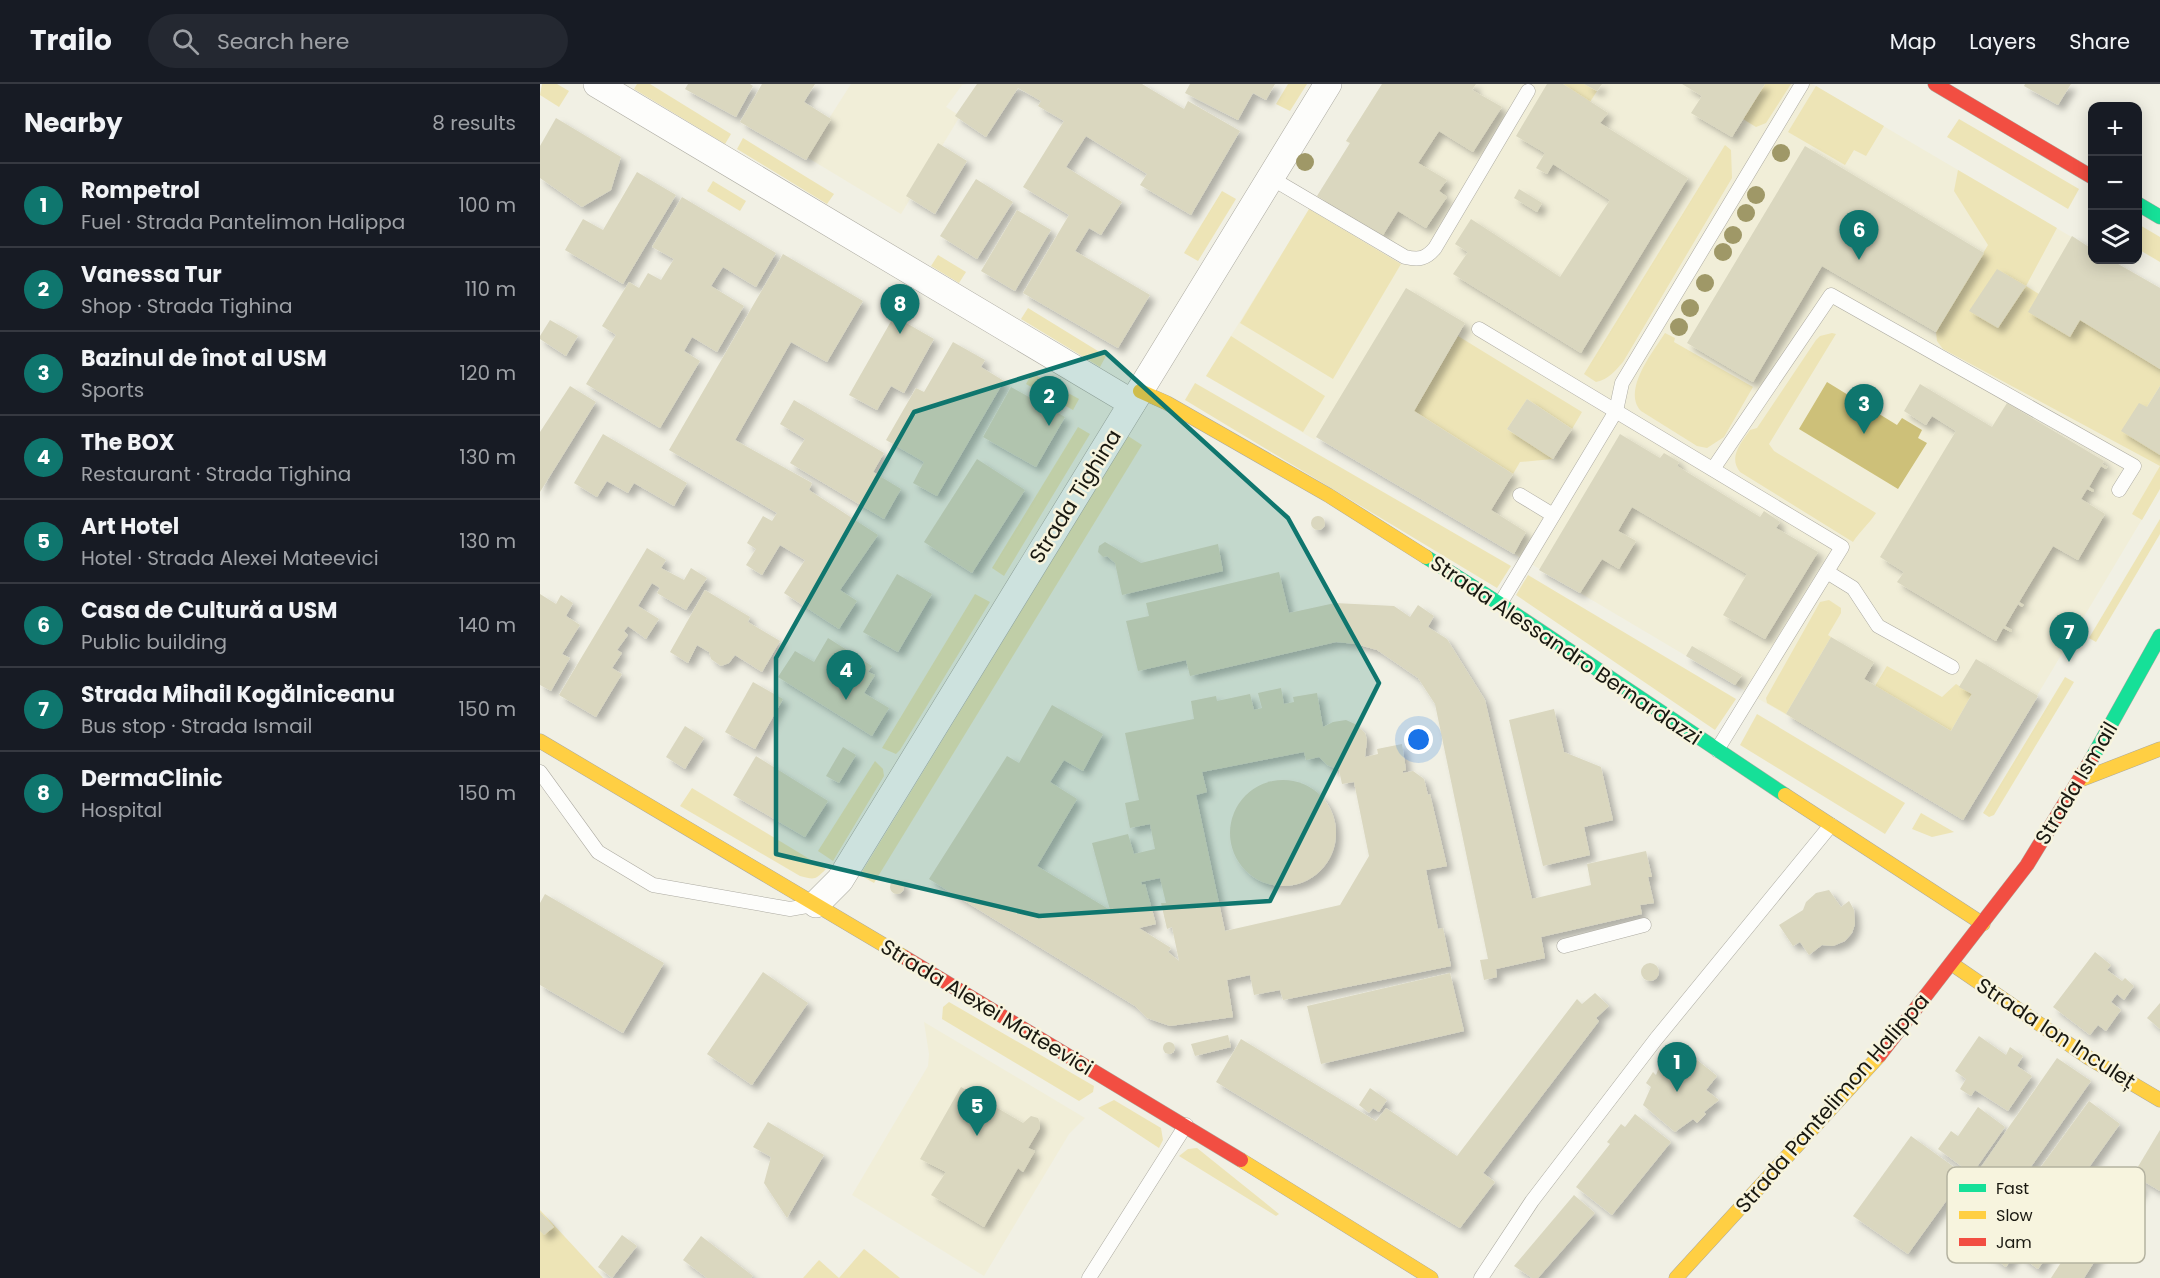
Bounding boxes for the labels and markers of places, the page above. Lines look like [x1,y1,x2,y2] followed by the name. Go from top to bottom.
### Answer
[1840,210,1878,260] pin: 6
[880,284,920,334] pin: 8
[1030,376,1068,426] pin: 2
[1844,384,1884,434] pin: 3
[2050,612,2089,662] pin: 7
[826,650,866,700] pin: 4
[1658,1042,1696,1092] pin: 1
[958,1086,996,1136] pin: 5

